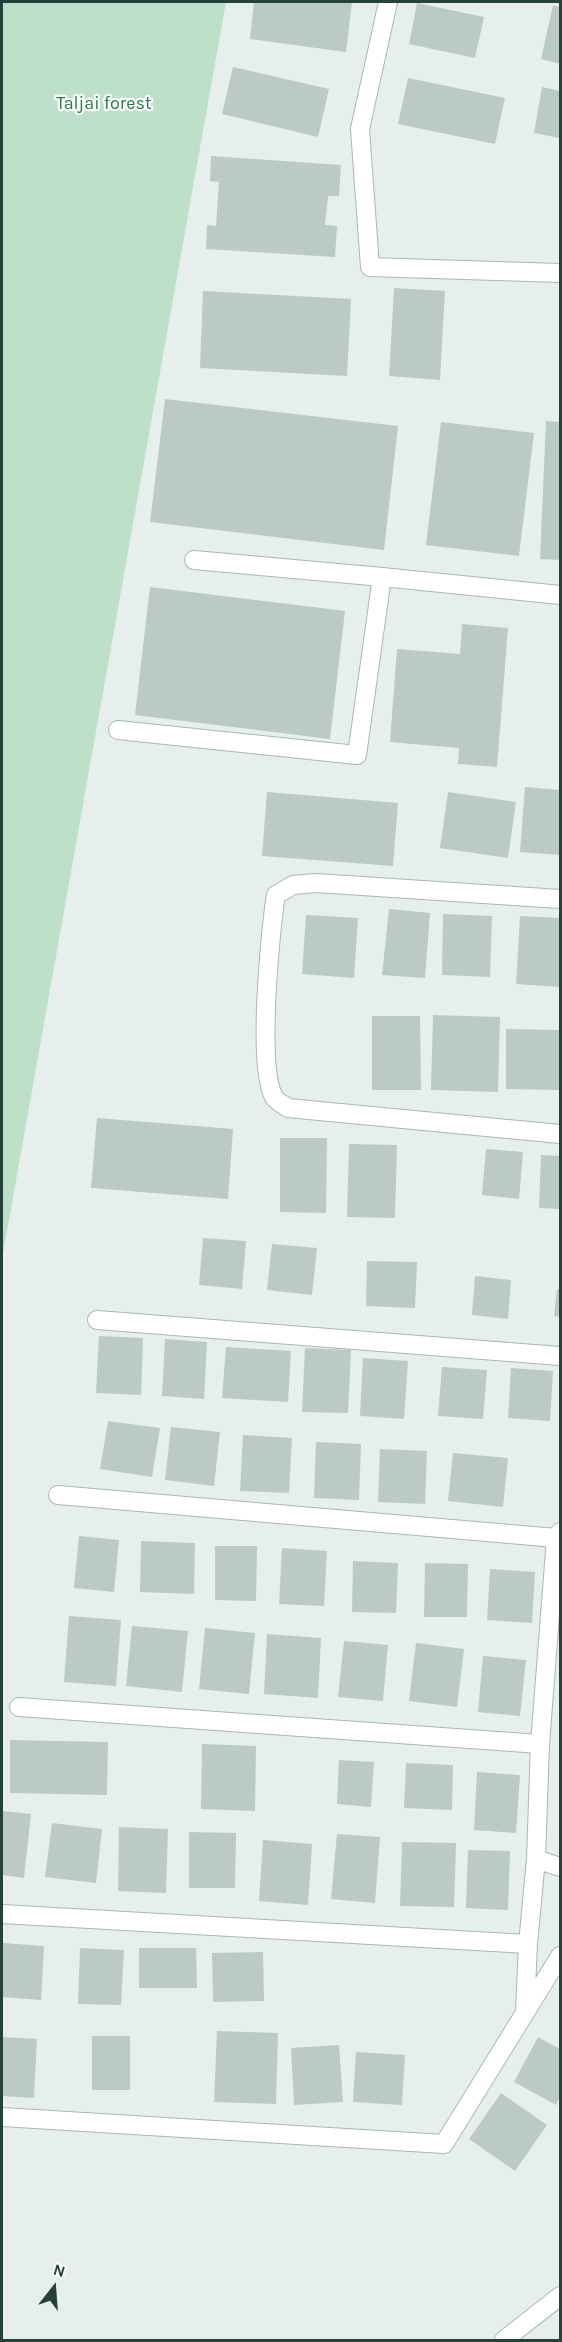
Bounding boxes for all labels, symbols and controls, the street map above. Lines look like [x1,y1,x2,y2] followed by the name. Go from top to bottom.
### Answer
[56,93,152,115] park label: Taljai forest
[24,2258,84,2318] north arrow
[51,2260,68,2281] text: N

